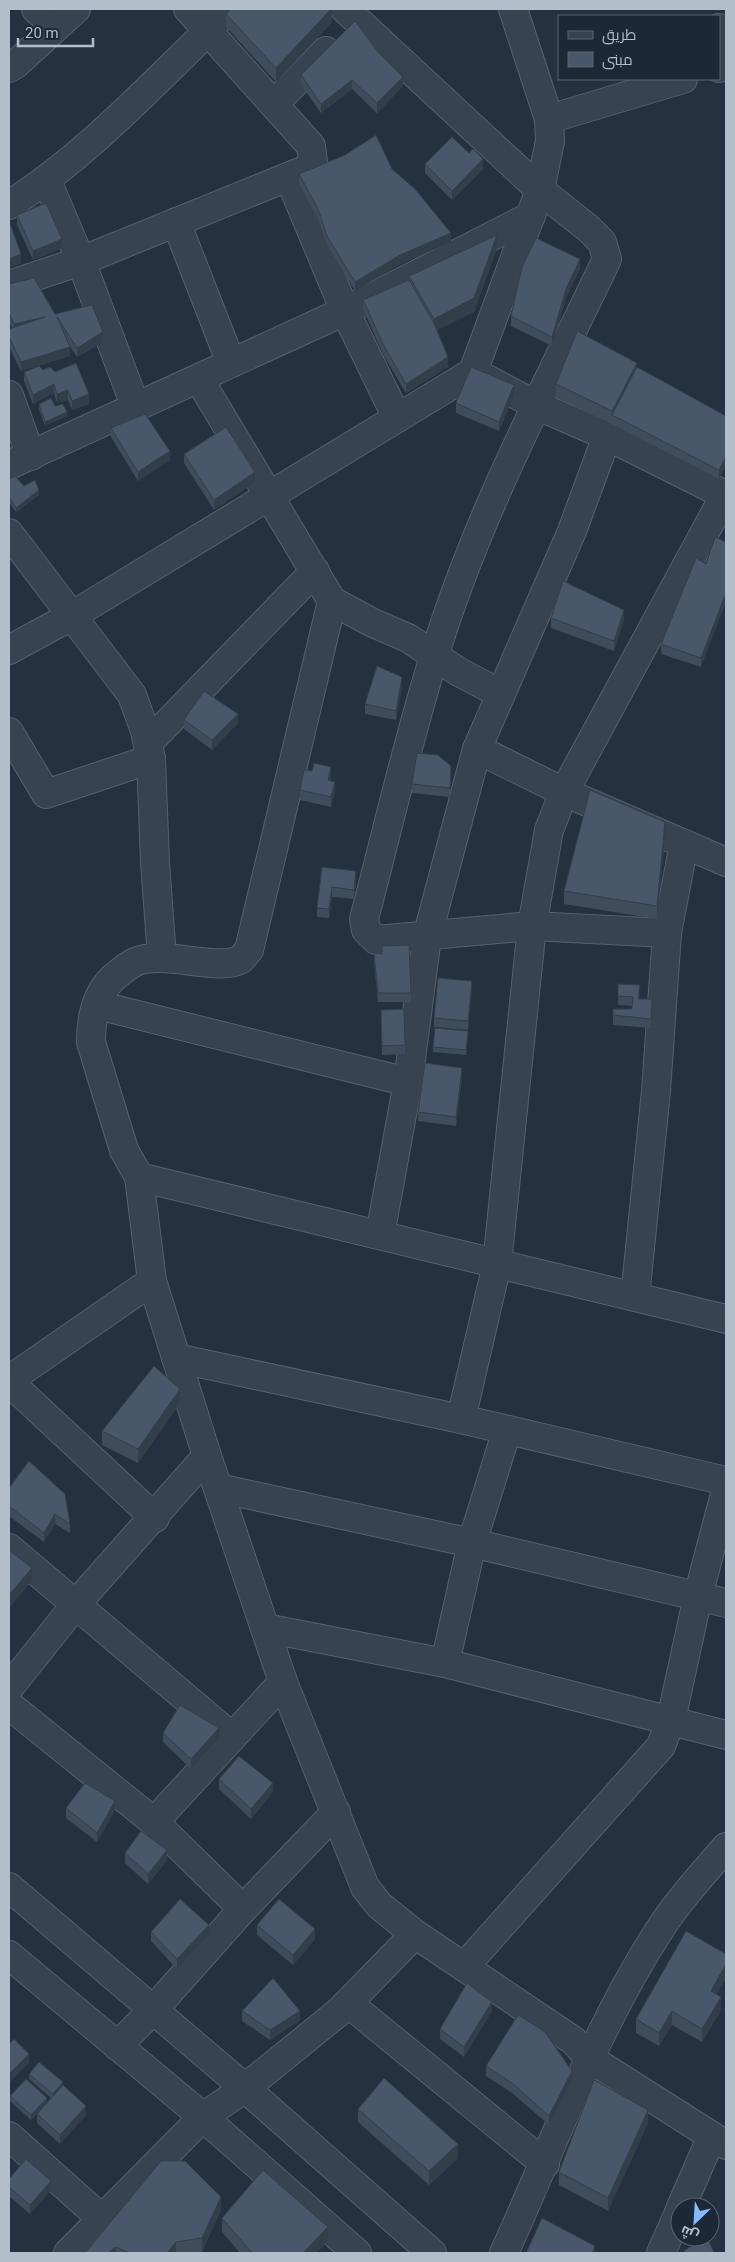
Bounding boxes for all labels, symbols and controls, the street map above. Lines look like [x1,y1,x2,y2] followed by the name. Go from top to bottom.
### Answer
[18,15,92,47] scale bar
[558,15,720,80] legend
[25,24,59,42] text: 20 m
[602,26,636,45] text: طريق
[602,51,633,70] text: مبنى
[670,2197,720,2247] north arrow
[678,2222,701,2245] text: ش

